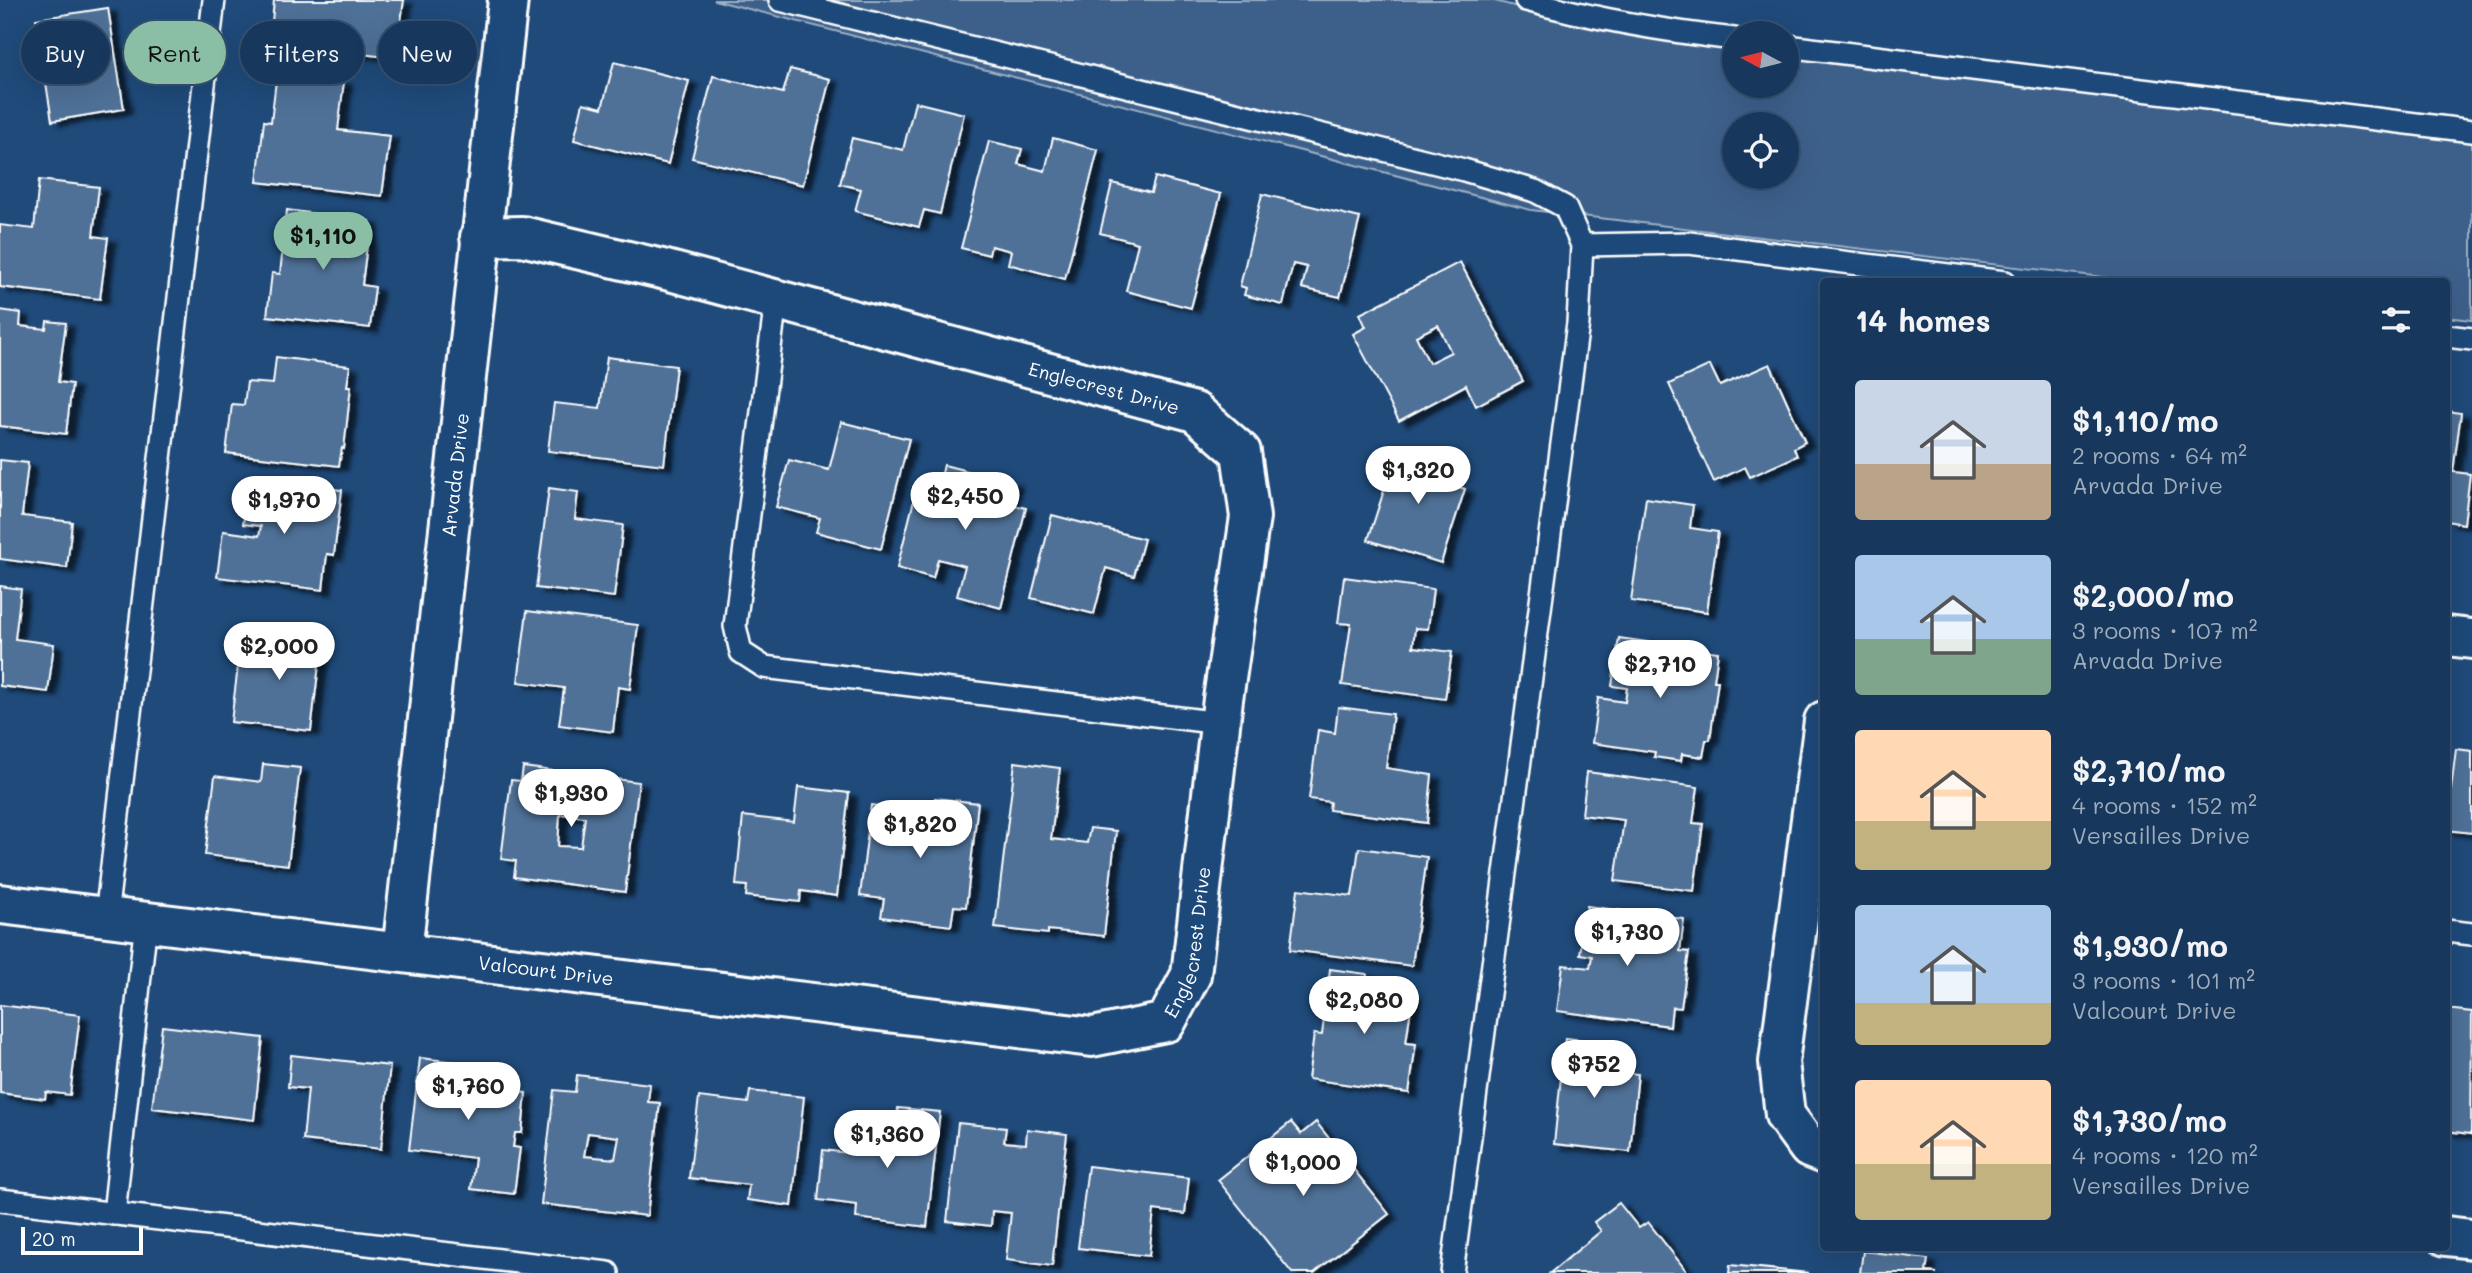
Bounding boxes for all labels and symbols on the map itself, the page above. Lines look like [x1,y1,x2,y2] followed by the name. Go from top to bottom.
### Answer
[1722,21,1799,98] north arrow
[266,212,380,272] pin: $1,110
[1026,355,1182,420] street label: Englecrest Drive
[435,411,474,538] street label: Arvada Drive
[1361,447,1475,506] pin: $1,320
[908,472,1022,532] pin: $2,450
[227,476,341,536] pin: $1,970
[222,622,336,682] pin: $2,000
[1603,640,1717,700] pin: $2,710
[514,770,628,829] pin: $1,930
[863,800,977,860] pin: $1,820
[1158,865,1215,1022] street label: Englecrest Drive
[1570,908,1684,968] pin: $1,730
[477,949,615,991] street label: Valcourt Drive
[1307,976,1421,1036] pin: $2,080
[1553,1040,1635,1100] pin: $752
[411,1062,525,1122] pin: $1,760
[830,1110,944,1170] pin: $1,360
[1246,1138,1360,1198] pin: $1,000
[21,1224,144,1256] scale bar

